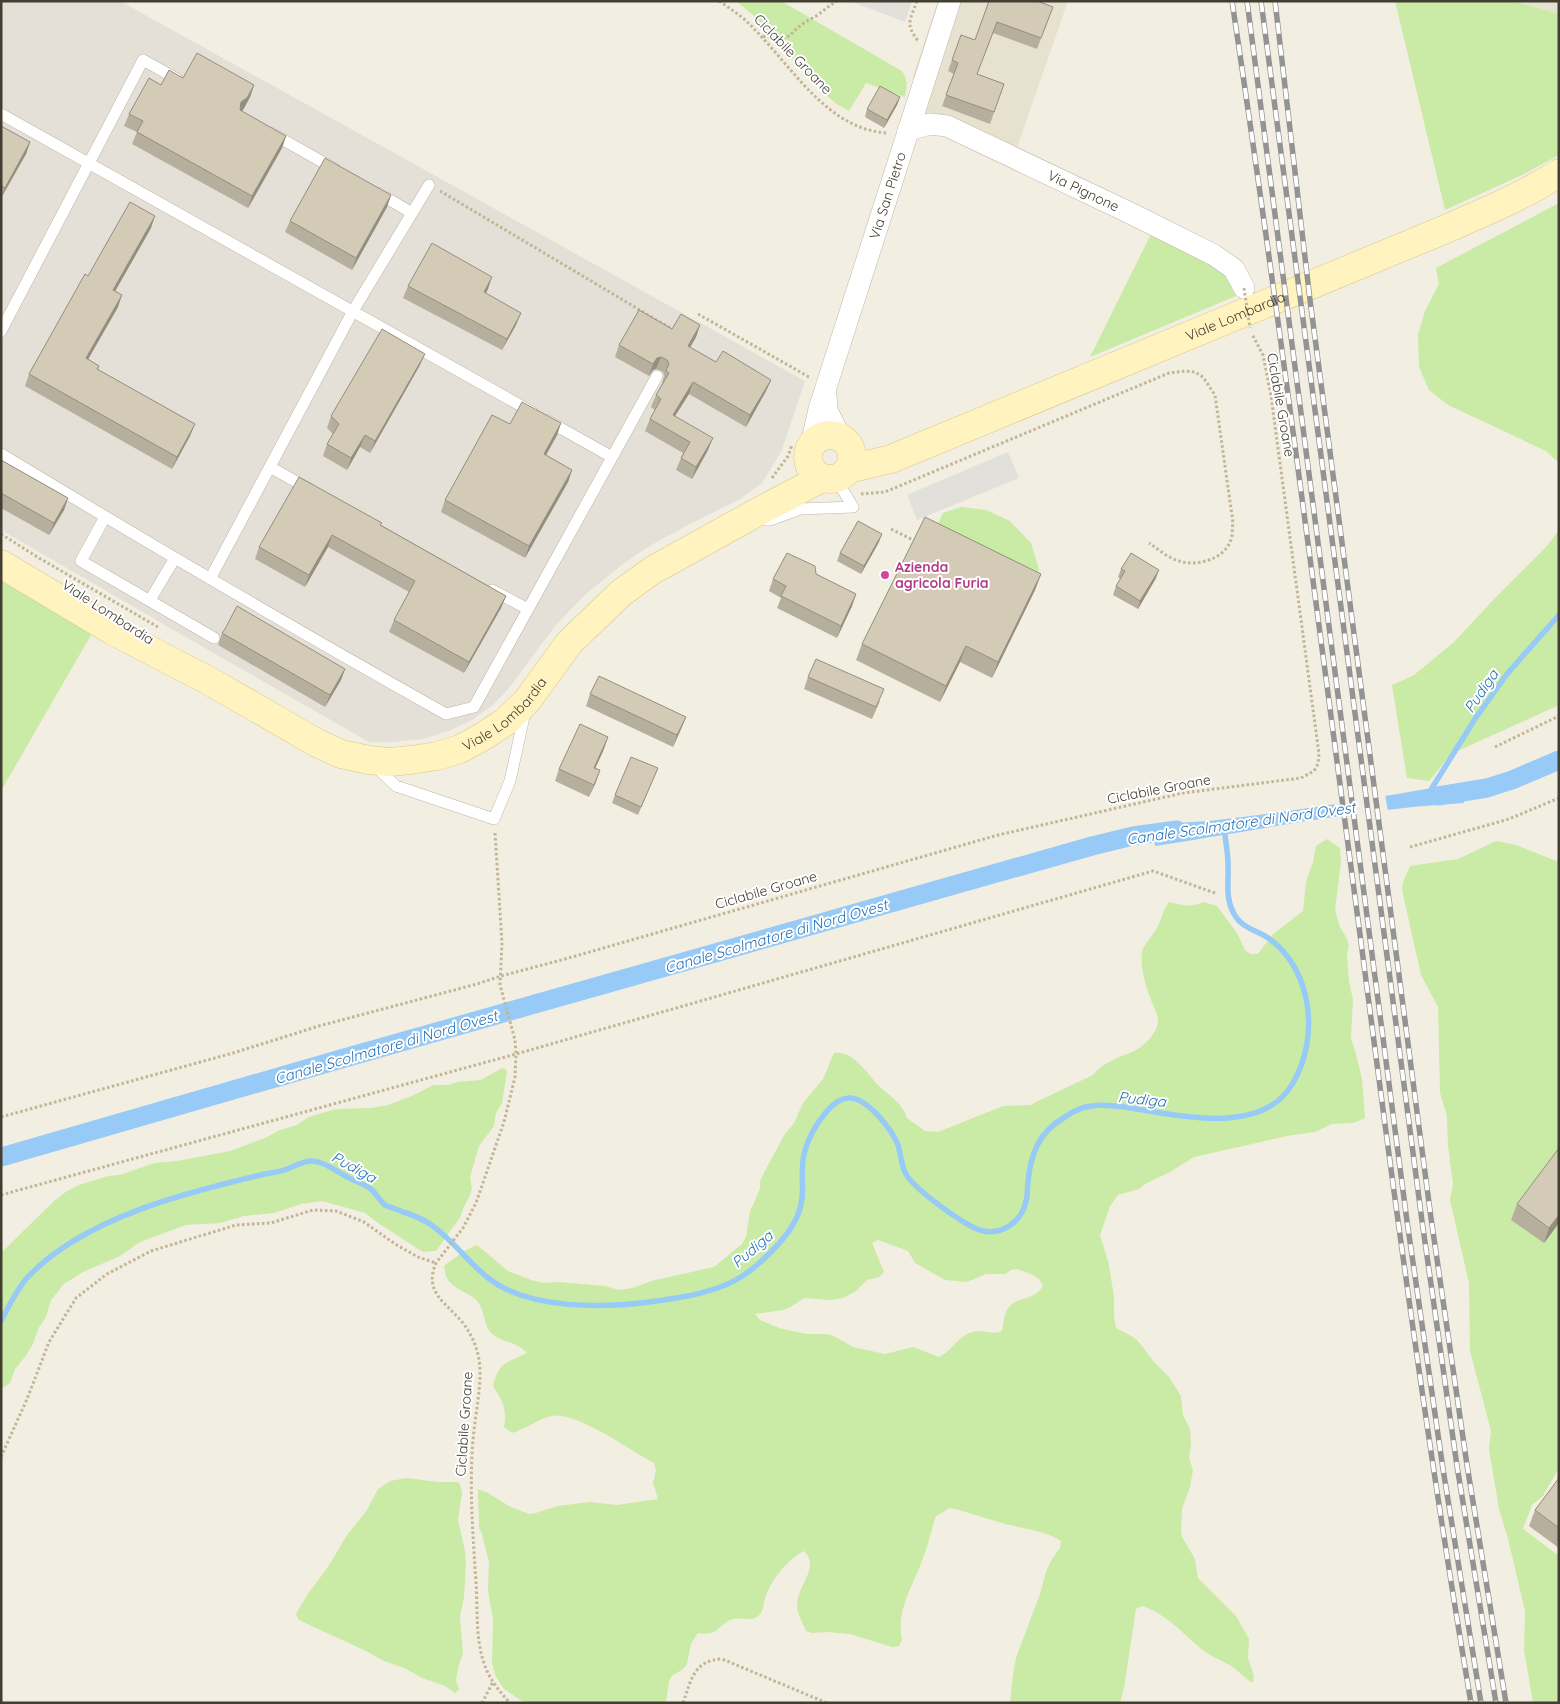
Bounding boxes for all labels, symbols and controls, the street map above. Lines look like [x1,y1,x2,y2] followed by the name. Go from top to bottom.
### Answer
[750,10,836,98] street label: Ciclabile Groane
[865,150,910,241] street label: Via San Pietro
[1045,166,1122,216] street label: Via Pignone
[1183,288,1288,345] street label: Viale Lombardia
[1263,352,1299,458] street label: Ciclabile Groane
[895,558,989,592] place label: Azienda agricola Furia
[879,569,891,581] marker: Azienda agricola Furia
[59,576,157,648] street label: Viale Lombardia
[1460,665,1503,716] water label: Pudiga
[459,674,550,755] street label: Viale Lombardia
[1106,770,1212,808] street label: Ciclabile Groane
[1125,797,1359,848] water label: Canale Scolmatore di Nord Ovest
[713,867,819,913] street label: Ciclabile Groane
[662,895,891,977] water label: Canale Scolmatore di Nord Ovest
[272,1006,501,1088] water label: Canale Scolmatore di Nord Ovest
[1117,1087,1168,1111] water label: Pudiga
[328,1147,380,1187] water label: Pudiga
[727,1226,777,1272] water label: Pudiga
[451,1371,477,1477] street label: Ciclabile Groane

